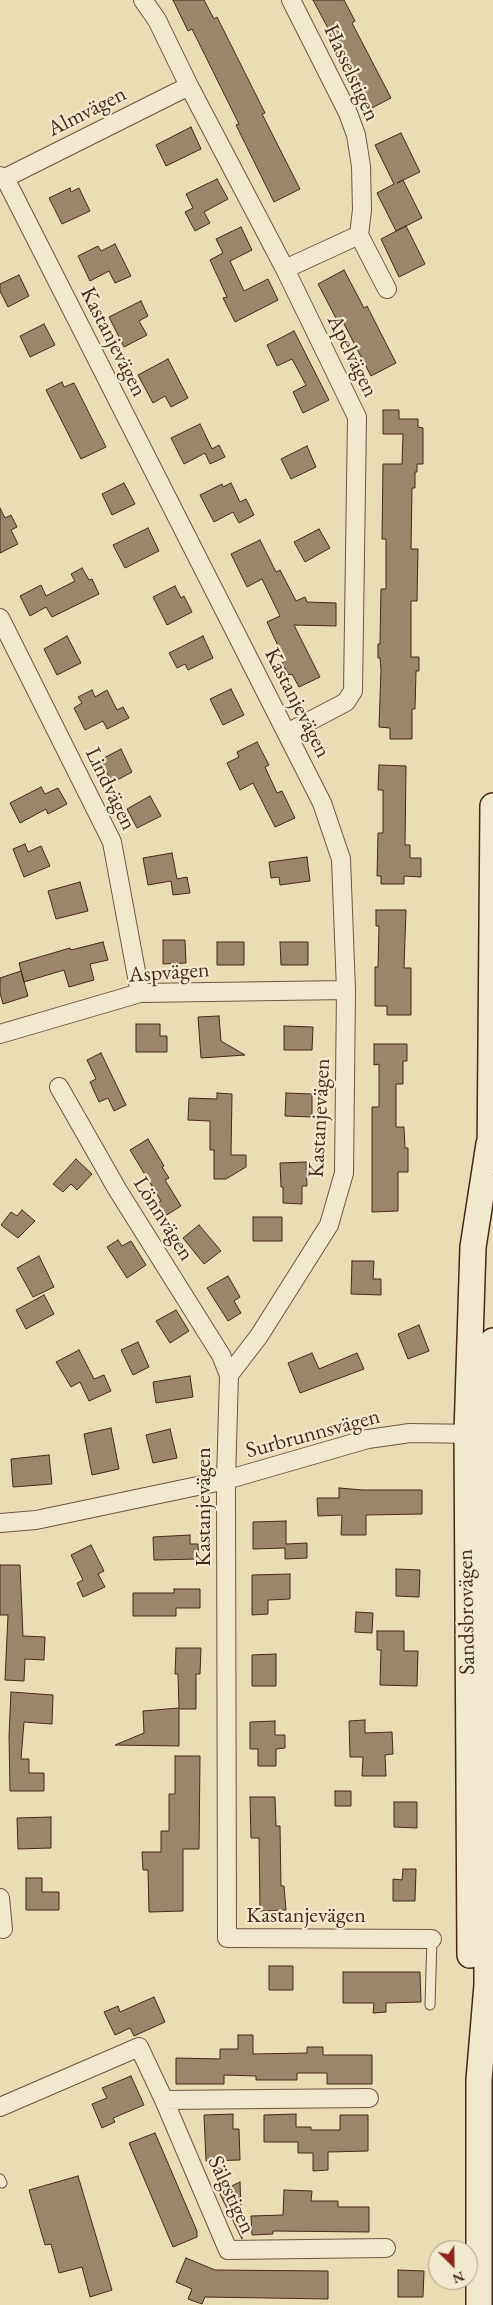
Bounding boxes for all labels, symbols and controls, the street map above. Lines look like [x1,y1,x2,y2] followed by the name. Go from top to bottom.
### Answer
[317,20,385,126] street label: Hasselstigen
[43,81,131,143] street label: Almvägen
[74,283,152,401] street label: Kastanjevägen
[321,311,383,401] street label: Apelvägen
[258,644,336,762] street label: Kastanjevägen
[79,743,141,835] street label: Lindvägen
[128,957,210,989] street label: Aspvägen
[304,1058,336,1178] street label: Kastanjevägen
[127,1172,199,1266] street label: Lönnvägen
[243,1403,383,1465] street label: Surbrunnsvägen
[191,1447,217,1567] street label: Kastanjevägen
[453,1549,481,1675] street label: Sandsbrovägen
[246,1903,366,1929] street label: Kastanjevägen
[201,2152,261,2238] street label: Sälgstigen
[428,2240,478,2290] north arrow
[450,2267,467,2288] text: N

